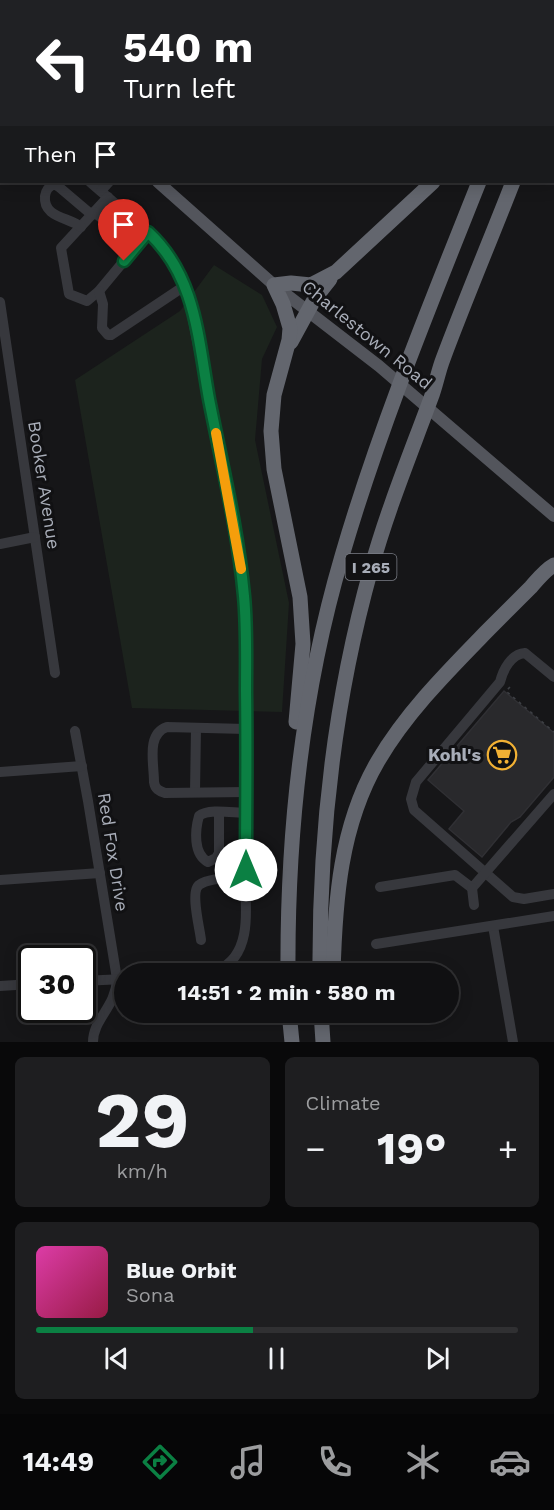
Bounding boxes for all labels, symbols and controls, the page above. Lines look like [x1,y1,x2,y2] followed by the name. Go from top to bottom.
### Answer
[123,23,253,72] text: 540 m
[24,24,102,102] icon: left
[123,73,235,105] text: Turn left
[89,138,122,171] icon: arrive
[24,142,77,167] text: Then
[98,199,149,261] pin
[107,208,140,241] icon: arrive
[298,276,436,393] street label: Charlestown Road
[24,419,65,551] street label: Booker Avenue
[346,554,397,580] road number: I 265
[486,739,518,771] supermarket icon: Kohl's
[428,744,481,765] place label: Kohl's
[94,791,133,913] street label: Red Fox Drive
[214,838,278,902] position arrow
[18,945,96,1023] speed limit sign: 30
[178,980,395,1005] text: 14:51 · 2 min · 580 m
[95,1074,190,1166] text: 29
[306,1091,381,1115] text: Climate
[377,1122,446,1175] text: 19°
[306,1129,325,1168] text: −
[498,1129,518,1168] text: +
[116,1159,168,1183] text: km/h
[126,1258,236,1283] text: Blue Orbit
[126,1283,175,1307] text: Sona
[100,1342,133,1375] icon: previous
[260,1342,293,1375] icon: pause
[421,1342,454,1375] icon: next
[139,1441,181,1483] icon: directions
[227,1441,269,1483] icon: music
[314,1441,356,1483] icon: phone
[402,1441,444,1483] icon: climate
[489,1441,531,1483] icon: car
[23,1446,94,1478] text: 14:49

